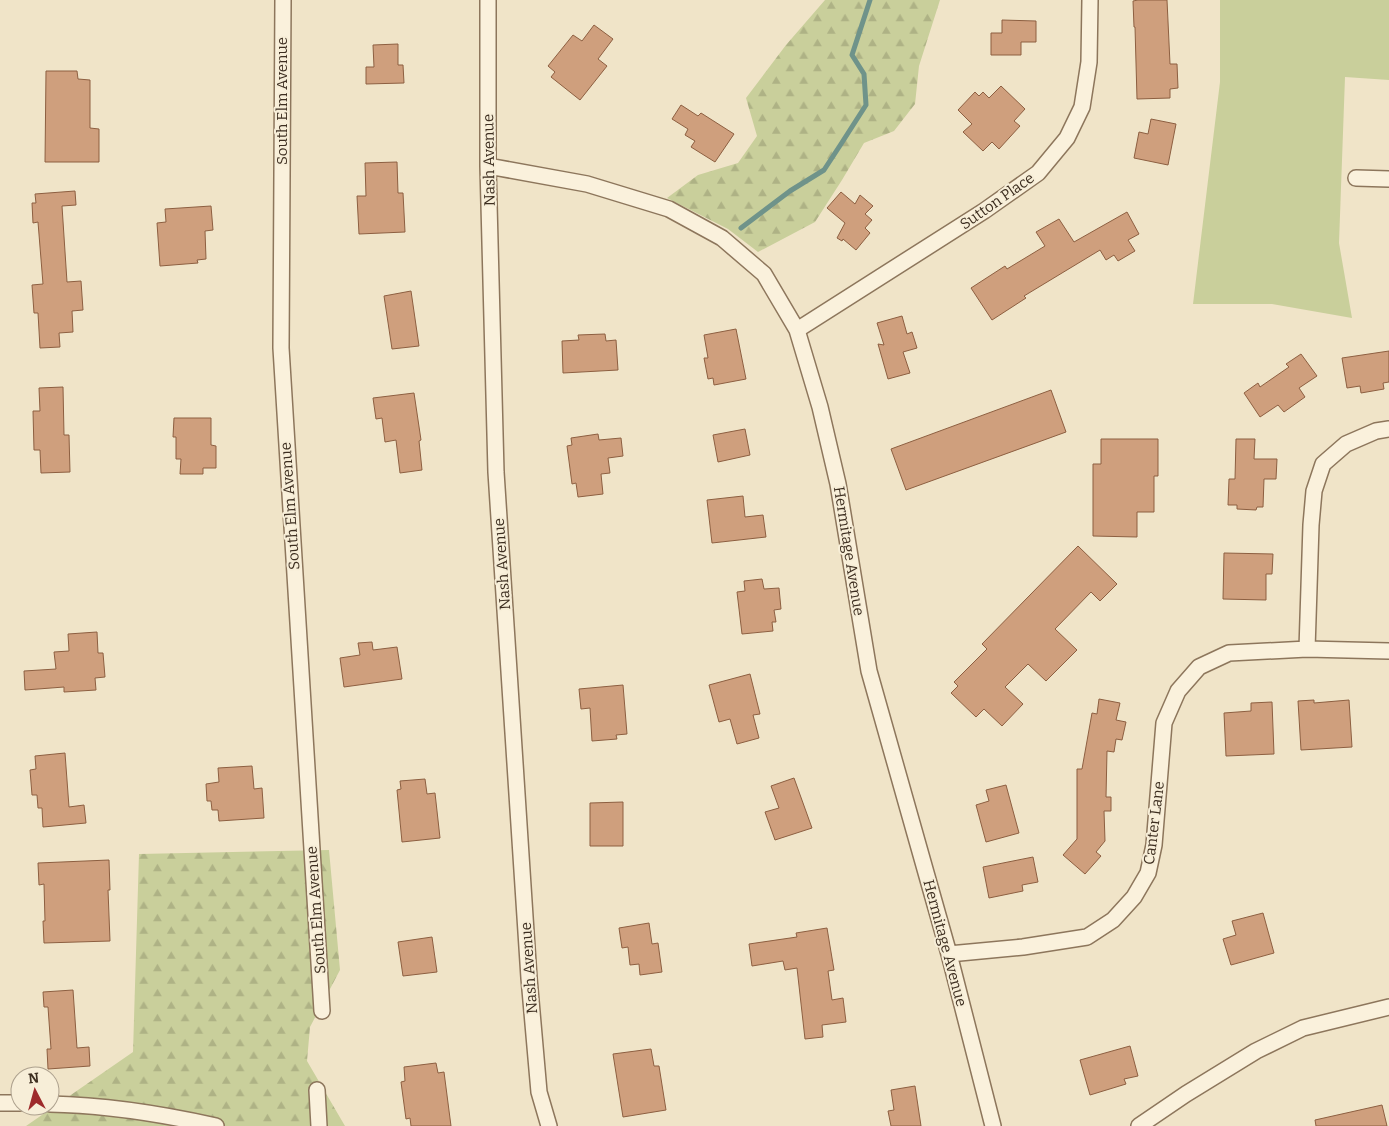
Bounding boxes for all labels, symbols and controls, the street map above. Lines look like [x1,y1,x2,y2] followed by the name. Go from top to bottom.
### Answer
[273,37,291,165] street label: South Elm Avenue
[479,114,499,206] street label: Nash Avenue
[956,169,1038,233] street label: Sutton Place
[277,442,303,570] street label: South Elm Avenue
[830,485,868,617] street label: Hermitage Avenue
[490,517,514,611] street label: Nash Avenue
[1140,780,1168,866] street label: Canter Lane
[303,846,329,974] street label: South Elm Avenue
[919,878,971,1008] street label: Hermitage Avenue
[517,921,541,1015] street label: Nash Avenue
[10,1066,60,1116] north arrow
[27,1070,40,1088] text: N

